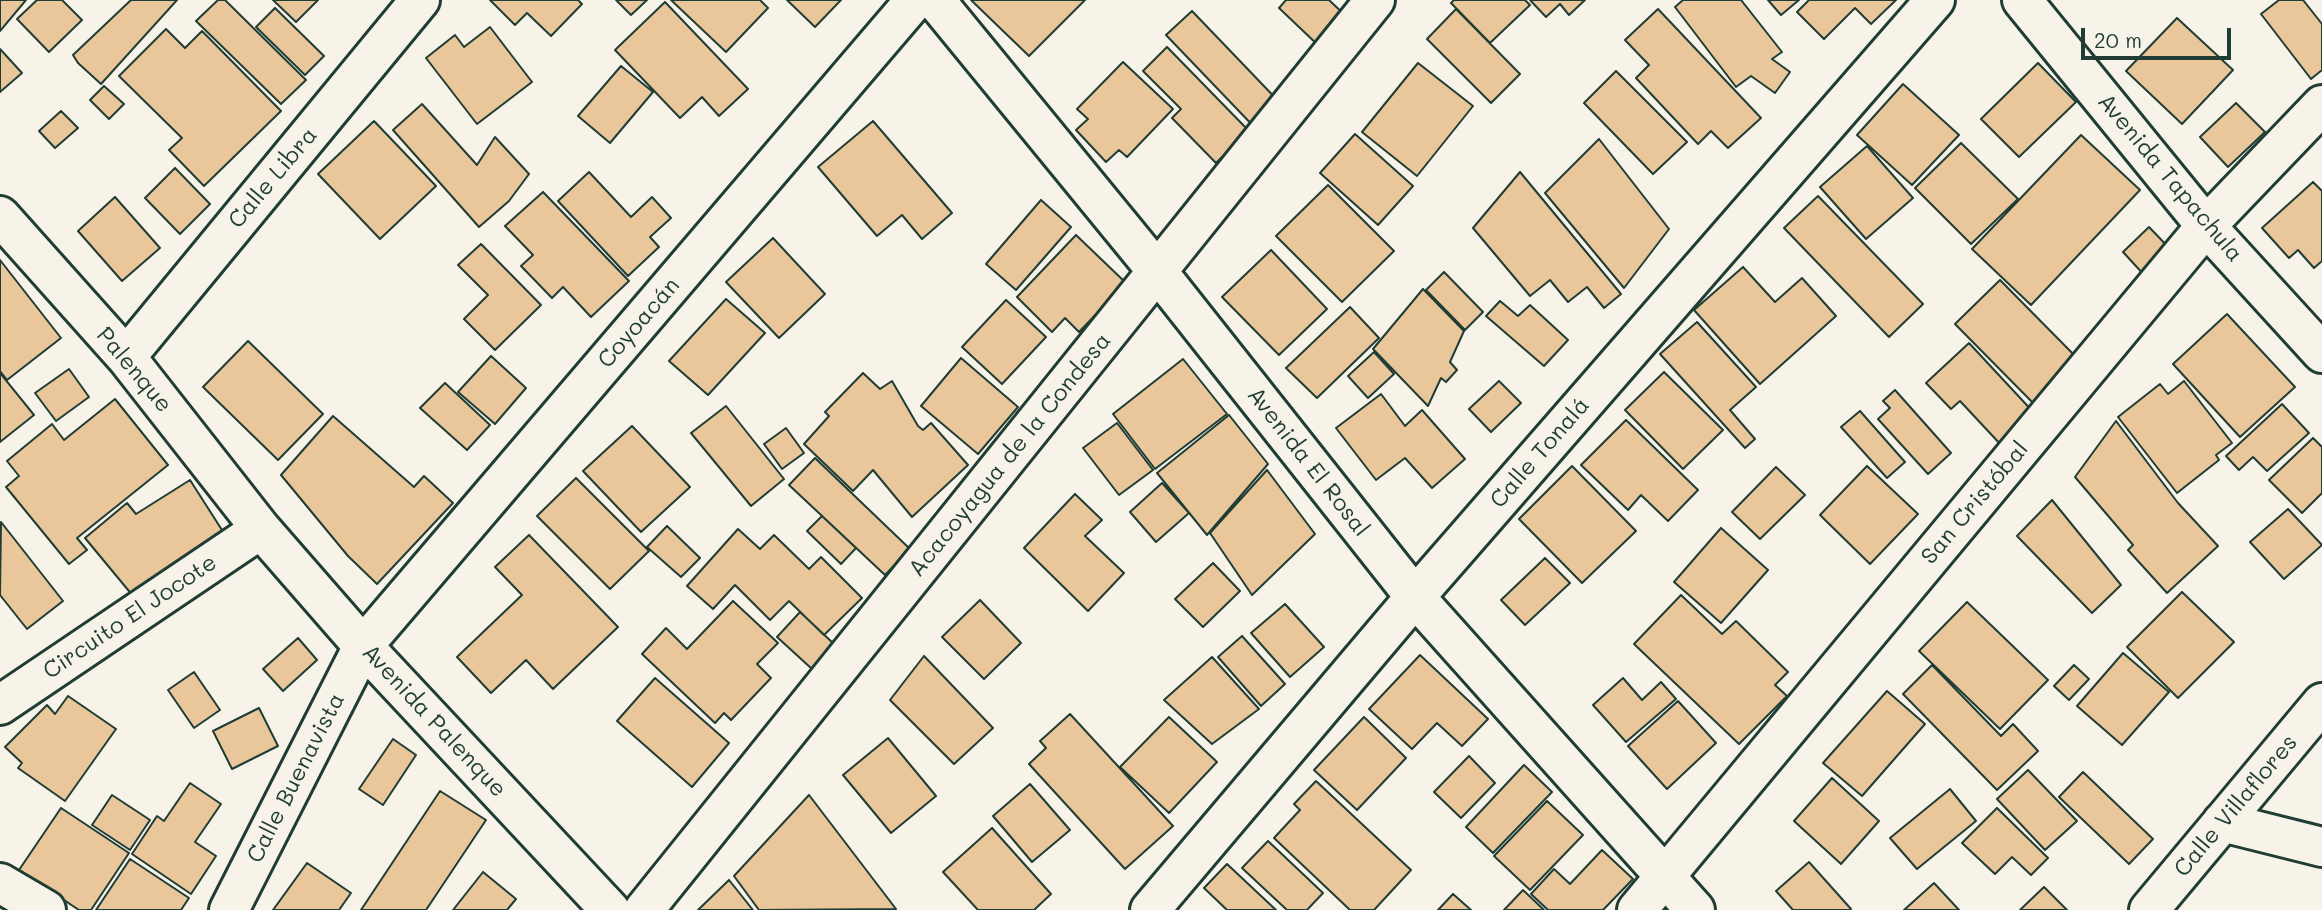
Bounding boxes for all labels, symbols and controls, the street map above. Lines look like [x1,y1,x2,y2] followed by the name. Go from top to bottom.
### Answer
[2084,14,2234,58] scale bar
[2094,26,2142,53] text: 20 m
[2092,88,2248,268] street label: Avenida Tapachula
[223,122,323,234] street label: Calle Libra
[592,272,686,374] street label: Coyoacán
[90,322,178,418] street label: Palenque
[903,328,1117,582] street label: Acacoyagua de la Condesa
[1241,382,1375,542] street label: Avenida El Rosal
[1484,392,1596,514] street label: Calle Tonalá
[1916,436,2034,570] street label: San Cristóbal
[38,549,222,685] street label: Circuito El Jocote
[356,639,512,803] street label: Avenida Palenque
[241,688,351,868] street label: Calle Buenavista
[2169,729,2303,883] street label: Calle Villaflores

